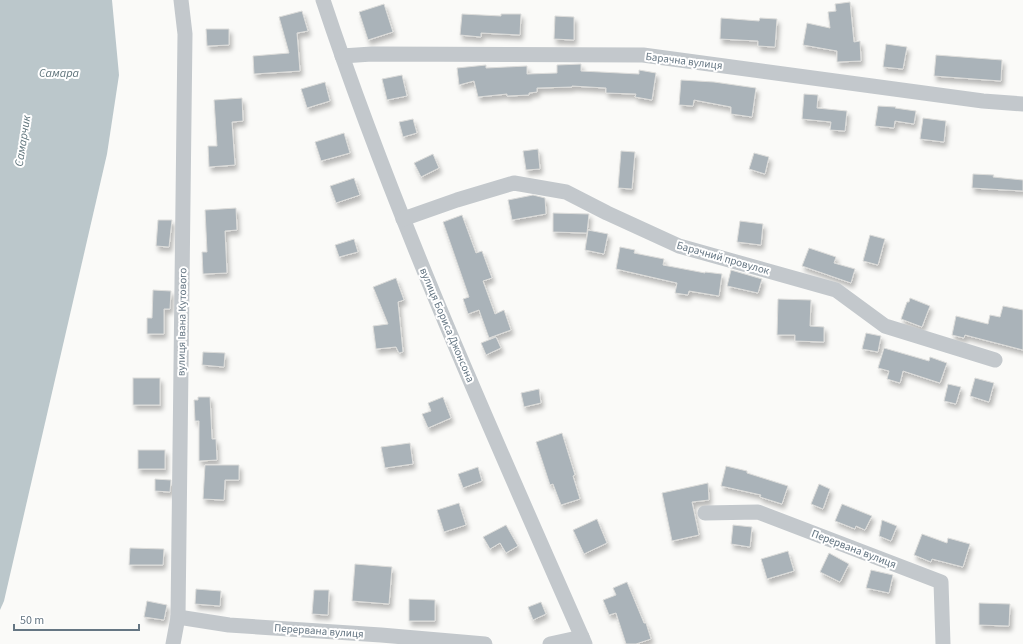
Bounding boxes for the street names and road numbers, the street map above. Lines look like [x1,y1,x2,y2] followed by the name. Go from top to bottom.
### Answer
[645,49,723,73] street label: Барачна вулиця
[675,238,772,279] street label: Барачний провулок
[416,265,478,385] street label: вулиця Бориса Джонсона
[174,268,190,376] street label: вулиця Івана Кутового
[809,526,899,572] street label: Перервана вулиця
[274,620,364,642] street label: Перервана вулиця

